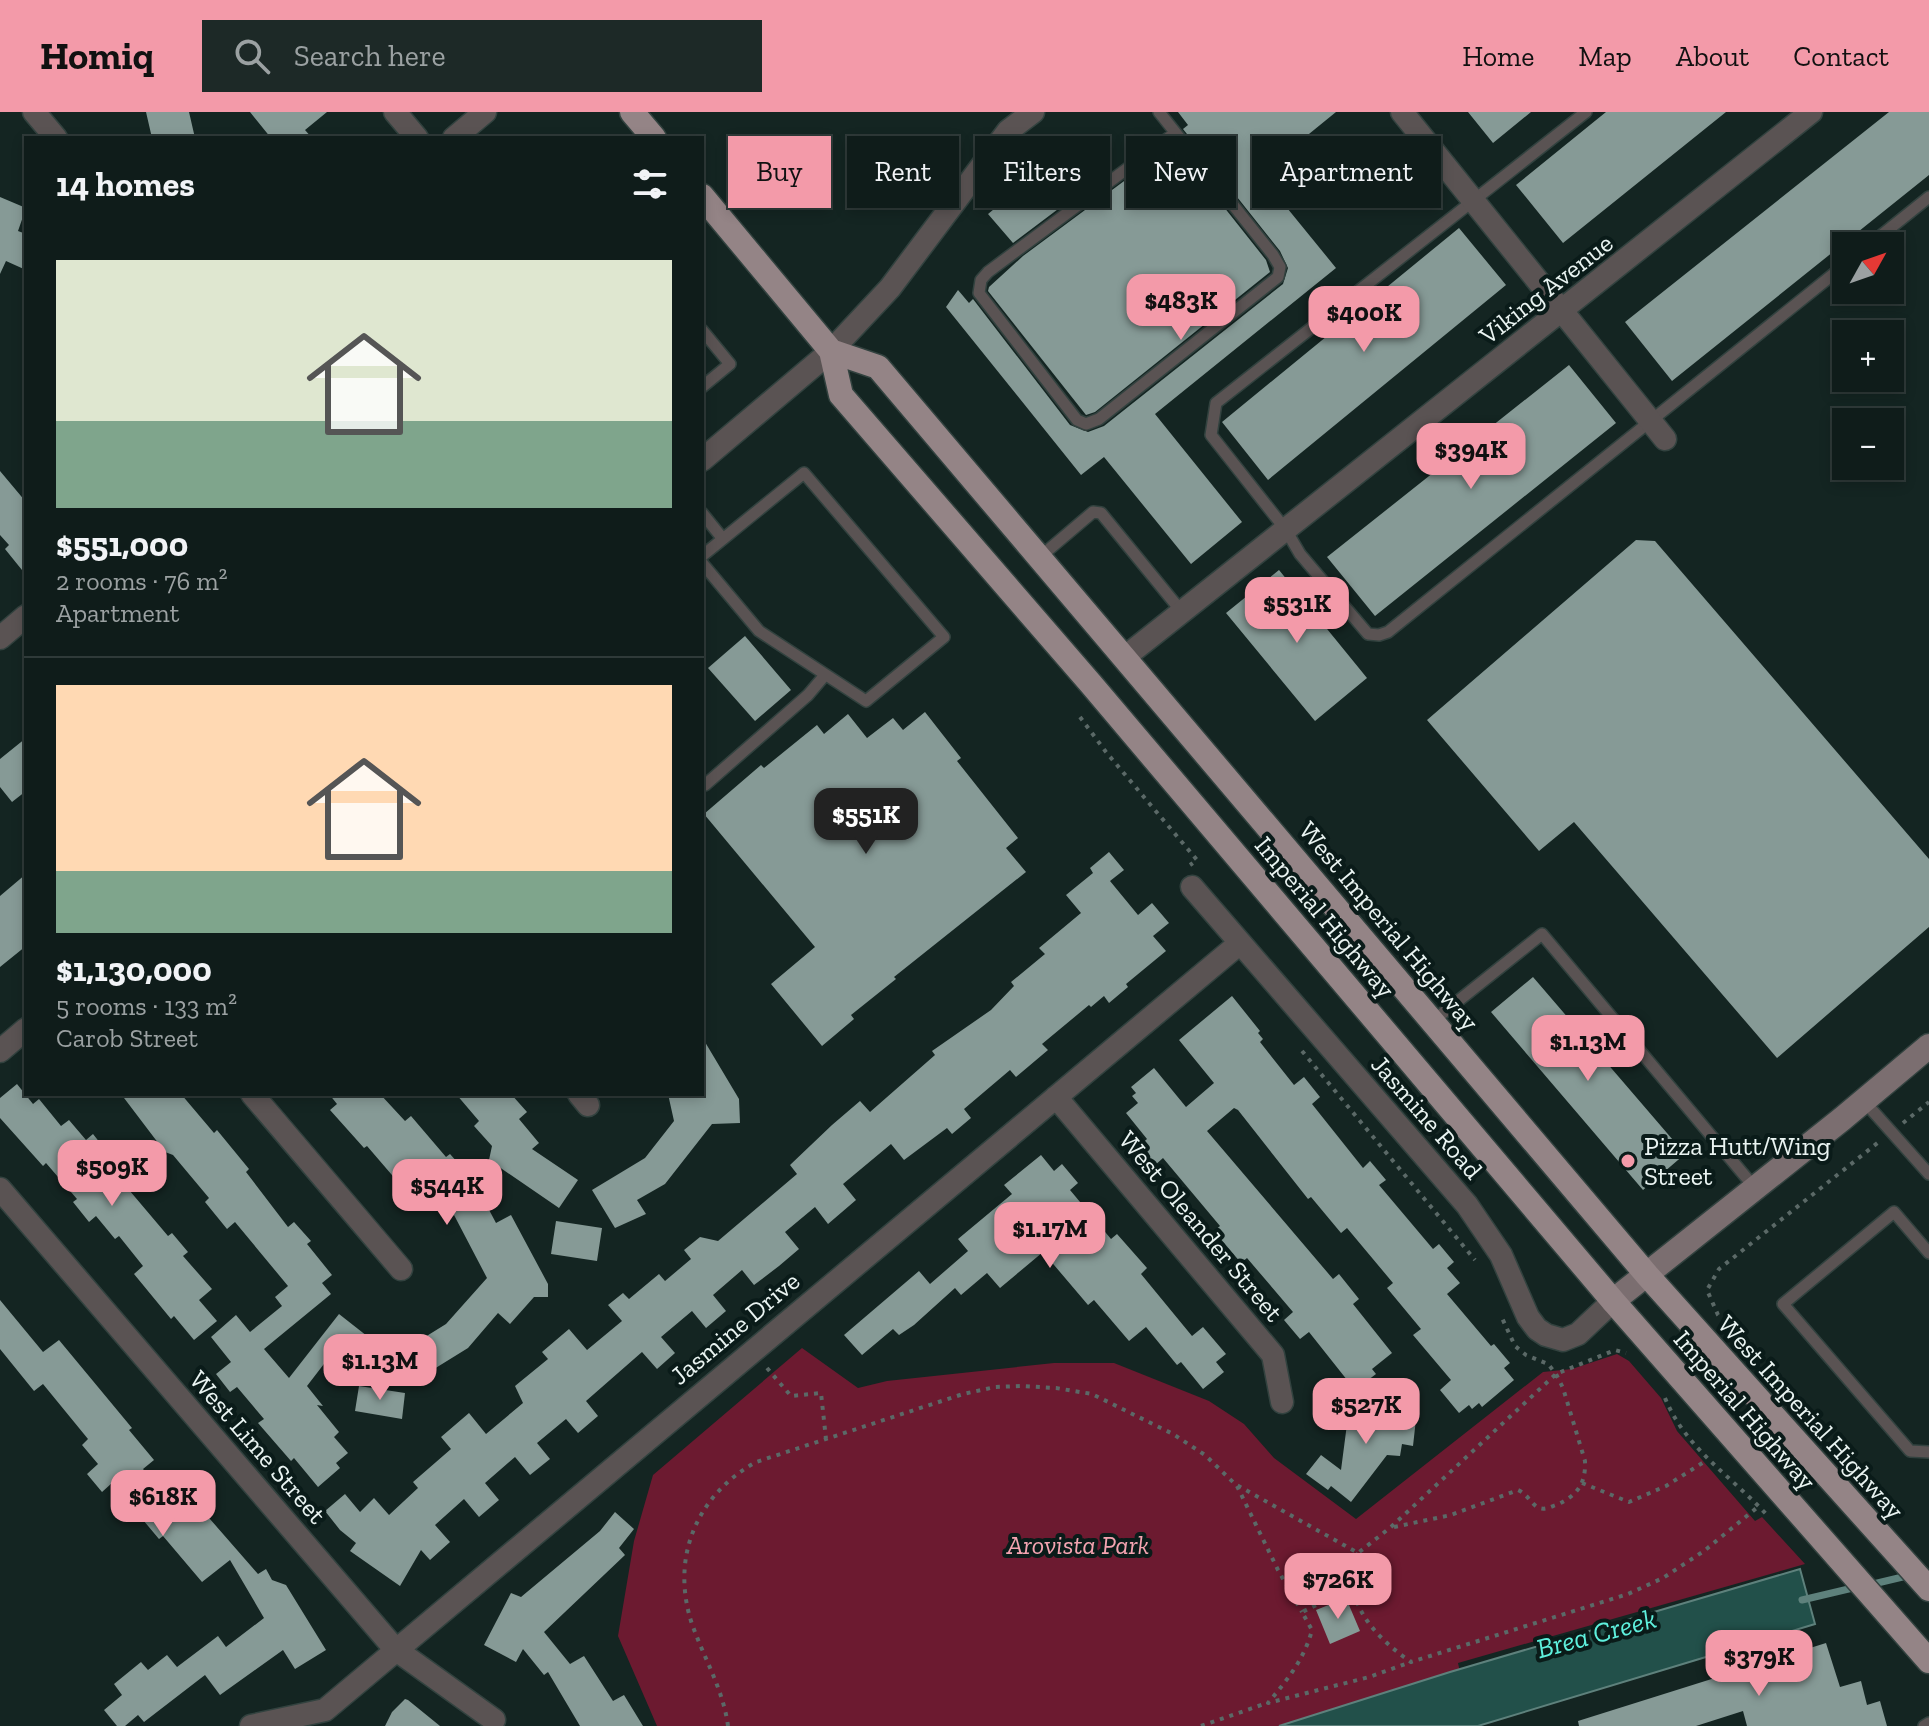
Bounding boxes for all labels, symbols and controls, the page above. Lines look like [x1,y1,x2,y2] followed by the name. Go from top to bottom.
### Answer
[202,20,762,92] search box
[40,33,154,79] text: Homiq
[230,34,274,78] icon: search
[294,38,446,74] text: Search here
[1462,40,1534,73] text: Home
[1578,40,1632,73] text: Map
[1676,40,1749,73] text: About
[1793,40,1889,73] text: Contact
[728,136,831,208] chip: Buy
[847,136,959,208] chip: Rent
[975,136,1110,208] chip: Filters
[1126,136,1236,208] chip: New
[1252,136,1441,208] chip: Apartment
[628,162,672,206] icon: filters
[56,164,195,205] text: 14 homes
[1472,227,1619,352] street label: Viking Avenue
[1832,232,1904,304] north arrow
[1832,232,1904,480] map controls
[1125,274,1237,342] pin: $483K
[1145,284,1217,316] text: $483K
[1308,286,1420,354] pin: $400K
[1326,296,1402,328] text: $400K
[292,312,436,456] icon: home
[1832,320,1904,392] button: +
[1832,408,1904,480] button: −
[1415,423,1527,491] pin: $394K
[1435,433,1507,465] text: $394K
[56,524,188,565] text: $551,000
[56,565,228,597] text: 2 rooms · 76 m²
[1241,577,1353,645] pin: $531K
[1263,587,1331,619] text: $531K
[56,597,179,629] text: Apartment
[292,737,436,881] icon: home
[810,788,922,856] pin: $551K
[832,798,900,830] text: $551K
[1292,815,1486,1038] street label: West Imperial Highway
[1248,830,1402,1005] street label: Imperial Highway
[56,949,212,990] text: $1,130,000
[56,990,237,1022] text: 5 rooms · 133 m²
[1523,1015,1653,1083] pin: $1.13M
[56,1022,198,1054] text: Carob Street
[1550,1025,1626,1057] text: $1.13M
[1364,1048,1490,1186] street label: Jasmine Road
[1112,1124,1290,1328] street label: West Oleander Street
[1644,1130,1831,1192] place label: Pizza Hutt/Wing Street
[56,1140,168,1208] pin: $509K
[76,1150,148,1182] text: $509K
[1619,1152,1637,1170] marker: Pizza Hutt/Wing Street
[391,1159,503,1227] pin: $544K
[410,1169,484,1201] text: $544K
[985,1202,1115,1270] pin: $1.17M
[1012,1212,1088,1244] text: $1.17M
[664,1265,806,1391] street label: Jasmine Drive
[1711,1308,1912,1526] street label: West Imperial Highway
[1667,1324,1824,1497] street label: Imperial Highway
[315,1334,445,1402] pin: $1.13M
[342,1344,418,1376] text: $1.13M
[183,1364,334,1531] street label: West Lime Street
[1310,1378,1422,1446] pin: $527K
[1331,1388,1401,1420] text: $527K
[107,1470,219,1538] pin: $618K
[129,1480,197,1512] text: $618K
[1006,1529,1149,1561] park label: Arovista Park
[1282,1553,1394,1621] pin: $726K
[1302,1563,1374,1595] text: $726K
[1533,1602,1660,1665] water label: Brea Creek
[1703,1630,1815,1698] pin: $379K
[1724,1640,1794,1672] text: $379K

